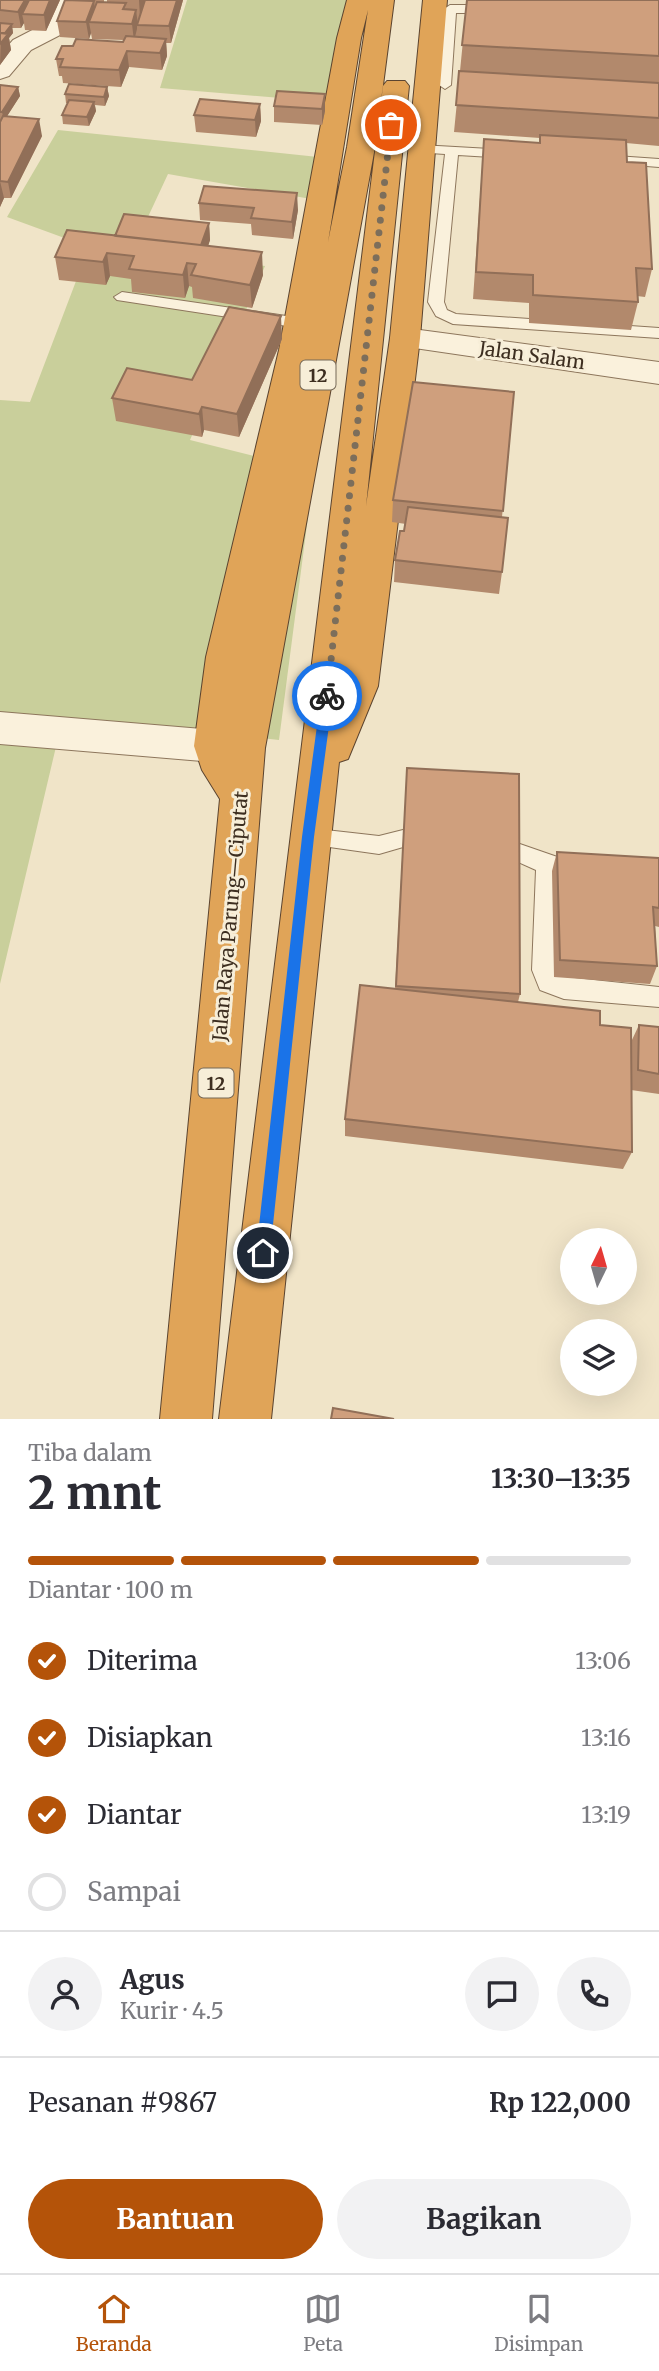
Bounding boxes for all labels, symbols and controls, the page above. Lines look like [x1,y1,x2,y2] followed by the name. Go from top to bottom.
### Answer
[361,95,421,155] pin
[372,106,410,144] icon: bag
[476,336,587,374] street label: Jalan Salam
[300,360,336,390] road number: 12
[292,661,362,731] courier
[308,677,346,715] icon: bike
[207,789,253,1043] street label: Jalan Raya Parung—Ciputat
[198,1068,234,1098] road number: 12
[233,1223,293,1283] pin
[560,1228,637,1306] north arrow
[560,1228,637,1396] map controls
[244,1234,282,1272] icon: home
[560,1319,637,1396] button: layers
[28,1438,152,1467] text: Tiba dalam
[491,1462,631,1495] text: 13:30–13:35
[28,1464,162,1522] text: 2 mnt
[28,1575,193,1604] text: Diantar · 100 m
[28,1642,66,1680] icon: check
[87,1644,198,1677] text: Diterima
[575,1646,631,1675] text: 13:06
[28,1719,66,1757] icon: check
[87,1721,213,1754] text: Disiapkan
[581,1723,631,1752] text: 13:16
[28,1796,66,1834] icon: check
[87,1798,182,1831] text: Diantar
[581,1800,631,1829] text: 13:19
[87,1875,181,1908] text: Sampai
[28,1957,102,2031] button: person
[465,1957,539,2031] button: chat
[557,1957,631,2031] button: phone
[120,1963,185,1996] text: Agus
[120,1996,224,2025] text: Kurir · 4.5
[28,2086,217,2119] text: Pesanan #9867
[489,2086,631,2119] text: Rp 122,000
[28,2179,323,2259] button: Bantuan
[337,2179,631,2259] button: Bagikan
[76,2290,152,2356] tab: Beranda
[303,2290,343,2356] tab: Peta
[494,2290,583,2356] tab: Disimpan

